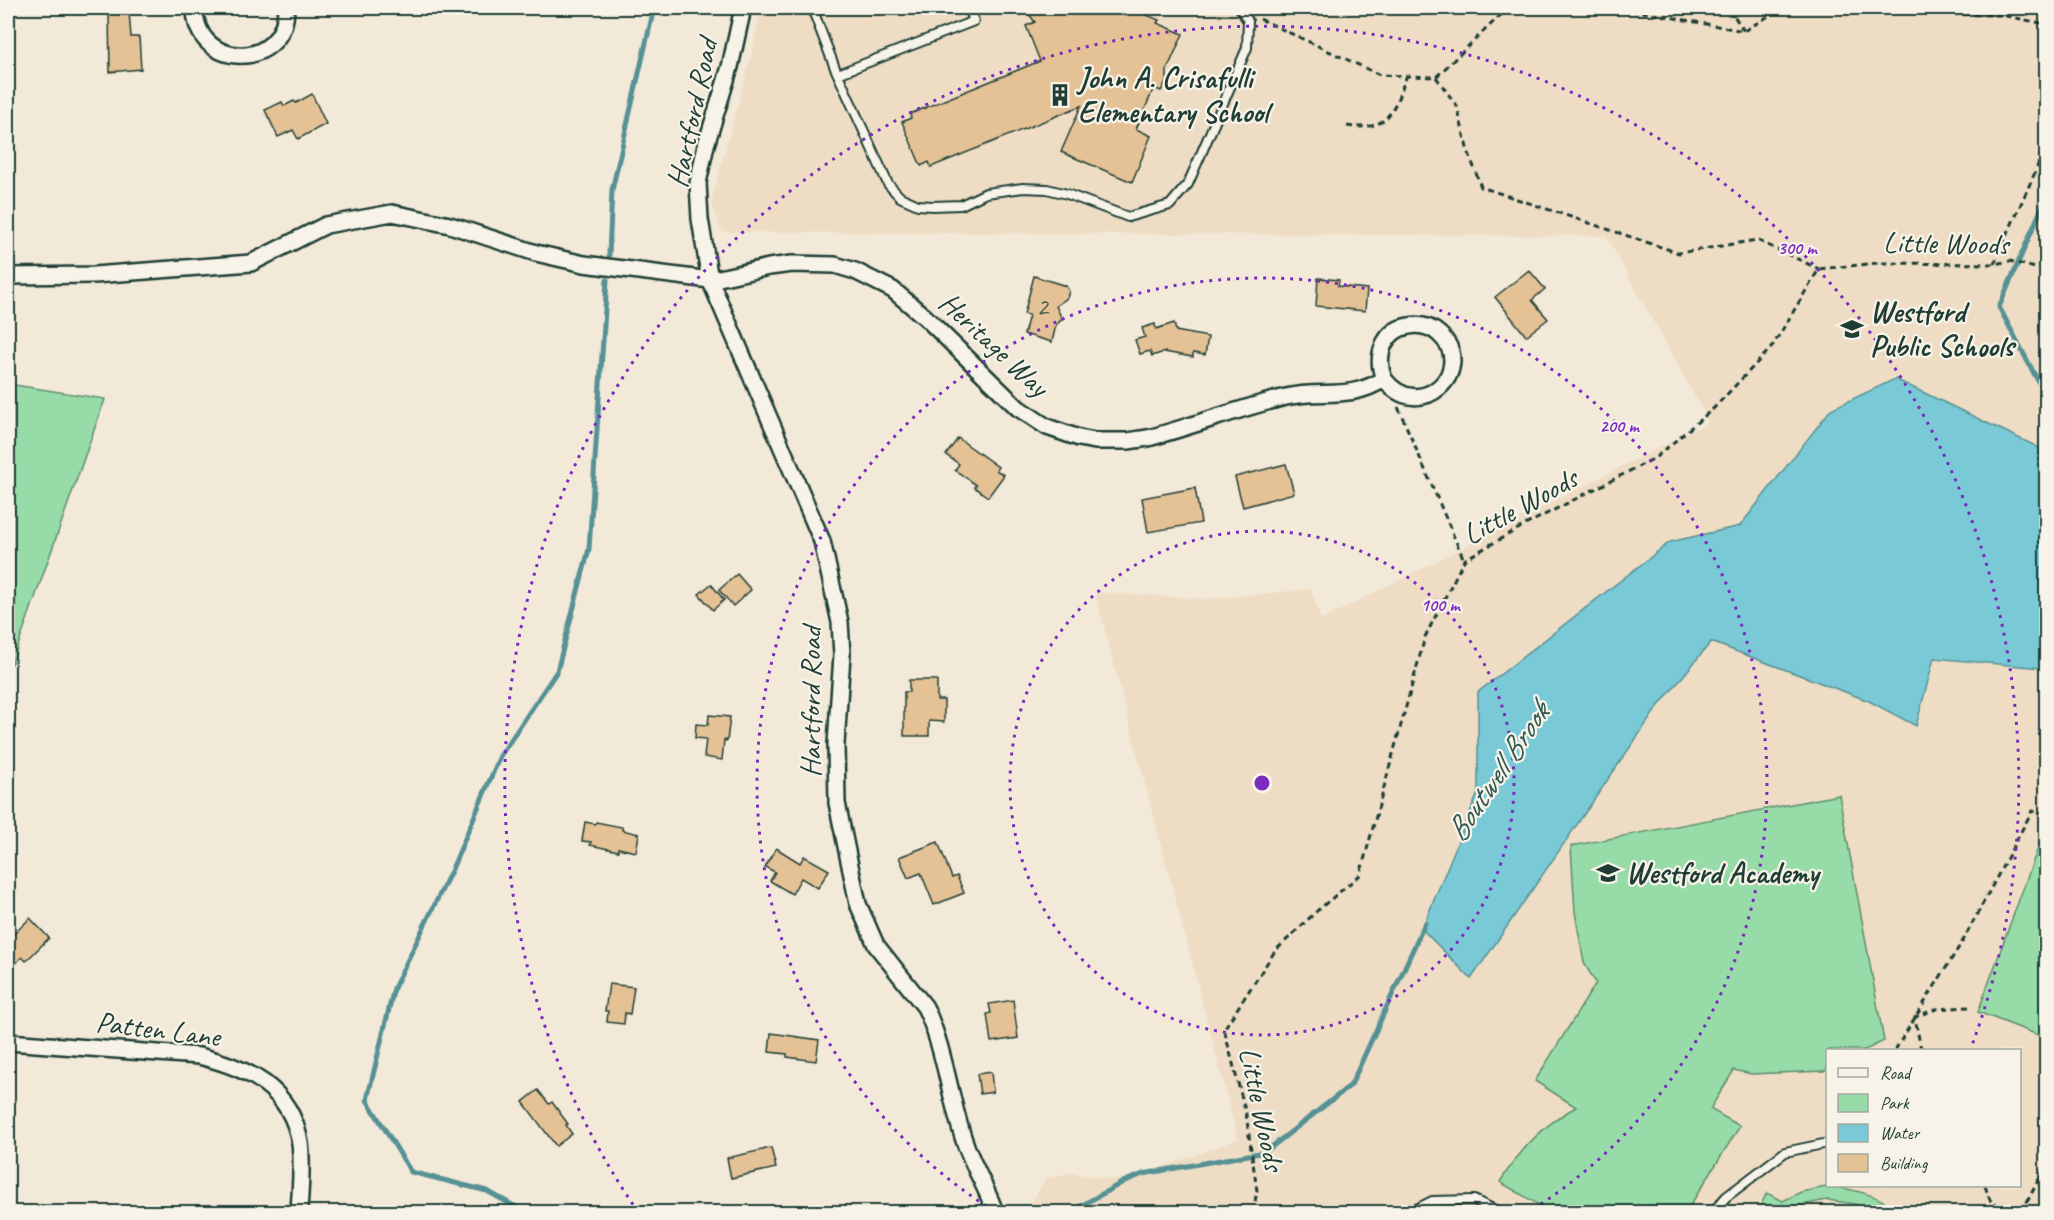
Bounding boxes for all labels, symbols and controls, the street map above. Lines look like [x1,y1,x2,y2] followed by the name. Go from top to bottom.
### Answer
[658,31,727,191] street label: Hartford Road
[1076,59,1274,131] place label: John A. Crisafulli Elementary School
[1047,82,1073,108] building icon: John A. Crisafulli Elementary School
[1883,223,2012,263] street label: Little Woods
[1778,237,1818,259] text: 300 m
[931,283,1059,406] street label: Heritage Way
[1036,289,1050,323] house number: 2
[1870,293,2017,365] place label: Westford Public Schools
[1839,316,1865,342] school or university icon: Westford Public Schools
[1600,415,1640,437] text: 200 m
[1456,458,1586,553] street label: Little Woods
[1421,594,1461,616] text: 100 m
[791,622,829,778] street label: Hartford Road
[1436,690,1562,849] water label: Boutwell Brook
[1252,773,1272,793] centre of rings
[1626,854,1821,892] place label: Westford Academy
[1595,860,1621,886] school or university icon: Westford Academy
[94,1003,224,1056] street label: Patten Lane
[1230,1044,1294,1177] street label: Little Woods
[1826,1049,2021,1187] legend
[1880,1062,1913,1084] text: Road
[1880,1092,1910,1114] text: Park
[1880,1122,1921,1144] text: Water
[1880,1152,1929,1174] text: Building

